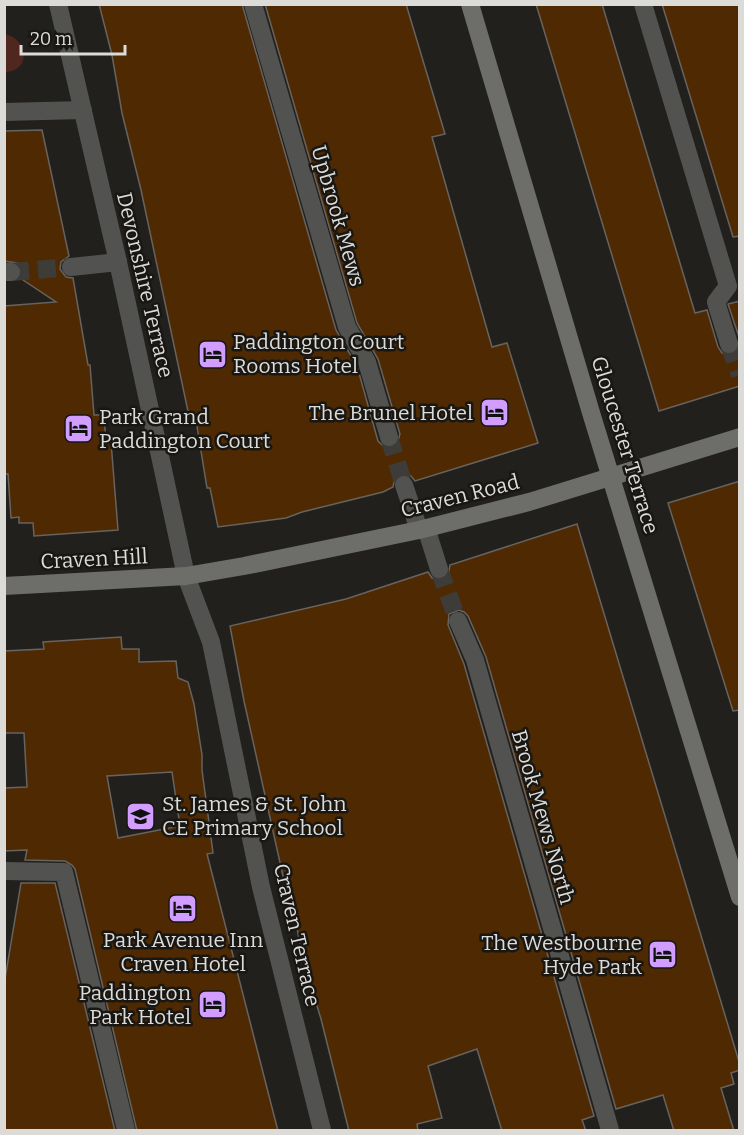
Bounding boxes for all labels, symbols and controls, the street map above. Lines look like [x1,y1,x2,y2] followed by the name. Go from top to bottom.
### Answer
[21,18,124,56] scale bar
[30,28,72,50] text: 20 m
[305,143,371,289] street label: Upbrook Mews
[111,190,179,380] street label: Devonshire Terrace
[233,329,405,379] place label: Paddington Court Rooms Hotel
[196,338,228,370] hotel icon: Paddington Court Rooms Hotel
[586,353,664,537] street label: Gloucester Terrace
[478,397,510,429] hotel icon: The Brunel Hotel
[309,400,473,426] place label: The Brunel Hotel
[99,404,271,454] place label: Park Grand Paddington Court
[62,413,94,445] hotel icon: Park Grand Paddington Court
[398,469,522,523] street label: Craven Road
[40,543,148,575] street label: Craven Hill
[506,727,580,907] street label: Brook Mews North
[162,791,347,841] place label: St. James & St. John CE Primary School
[125,800,157,832] school or university icon: St. James & St. John CE Primary School
[268,861,326,1009] street label: Craven Terrace
[167,893,199,925] hotel icon: Park Avenue Inn Craven Hotel
[103,927,263,977] place label: Park Avenue Inn Craven Hotel
[481,930,642,980] place label: The Westbourne Hyde Park
[647,939,679,971] hotel icon: The Westbourne Hyde Park
[79,980,191,1030] place label: Paddington Park Hotel
[196,989,228,1021] hotel icon: Paddington Park Hotel

